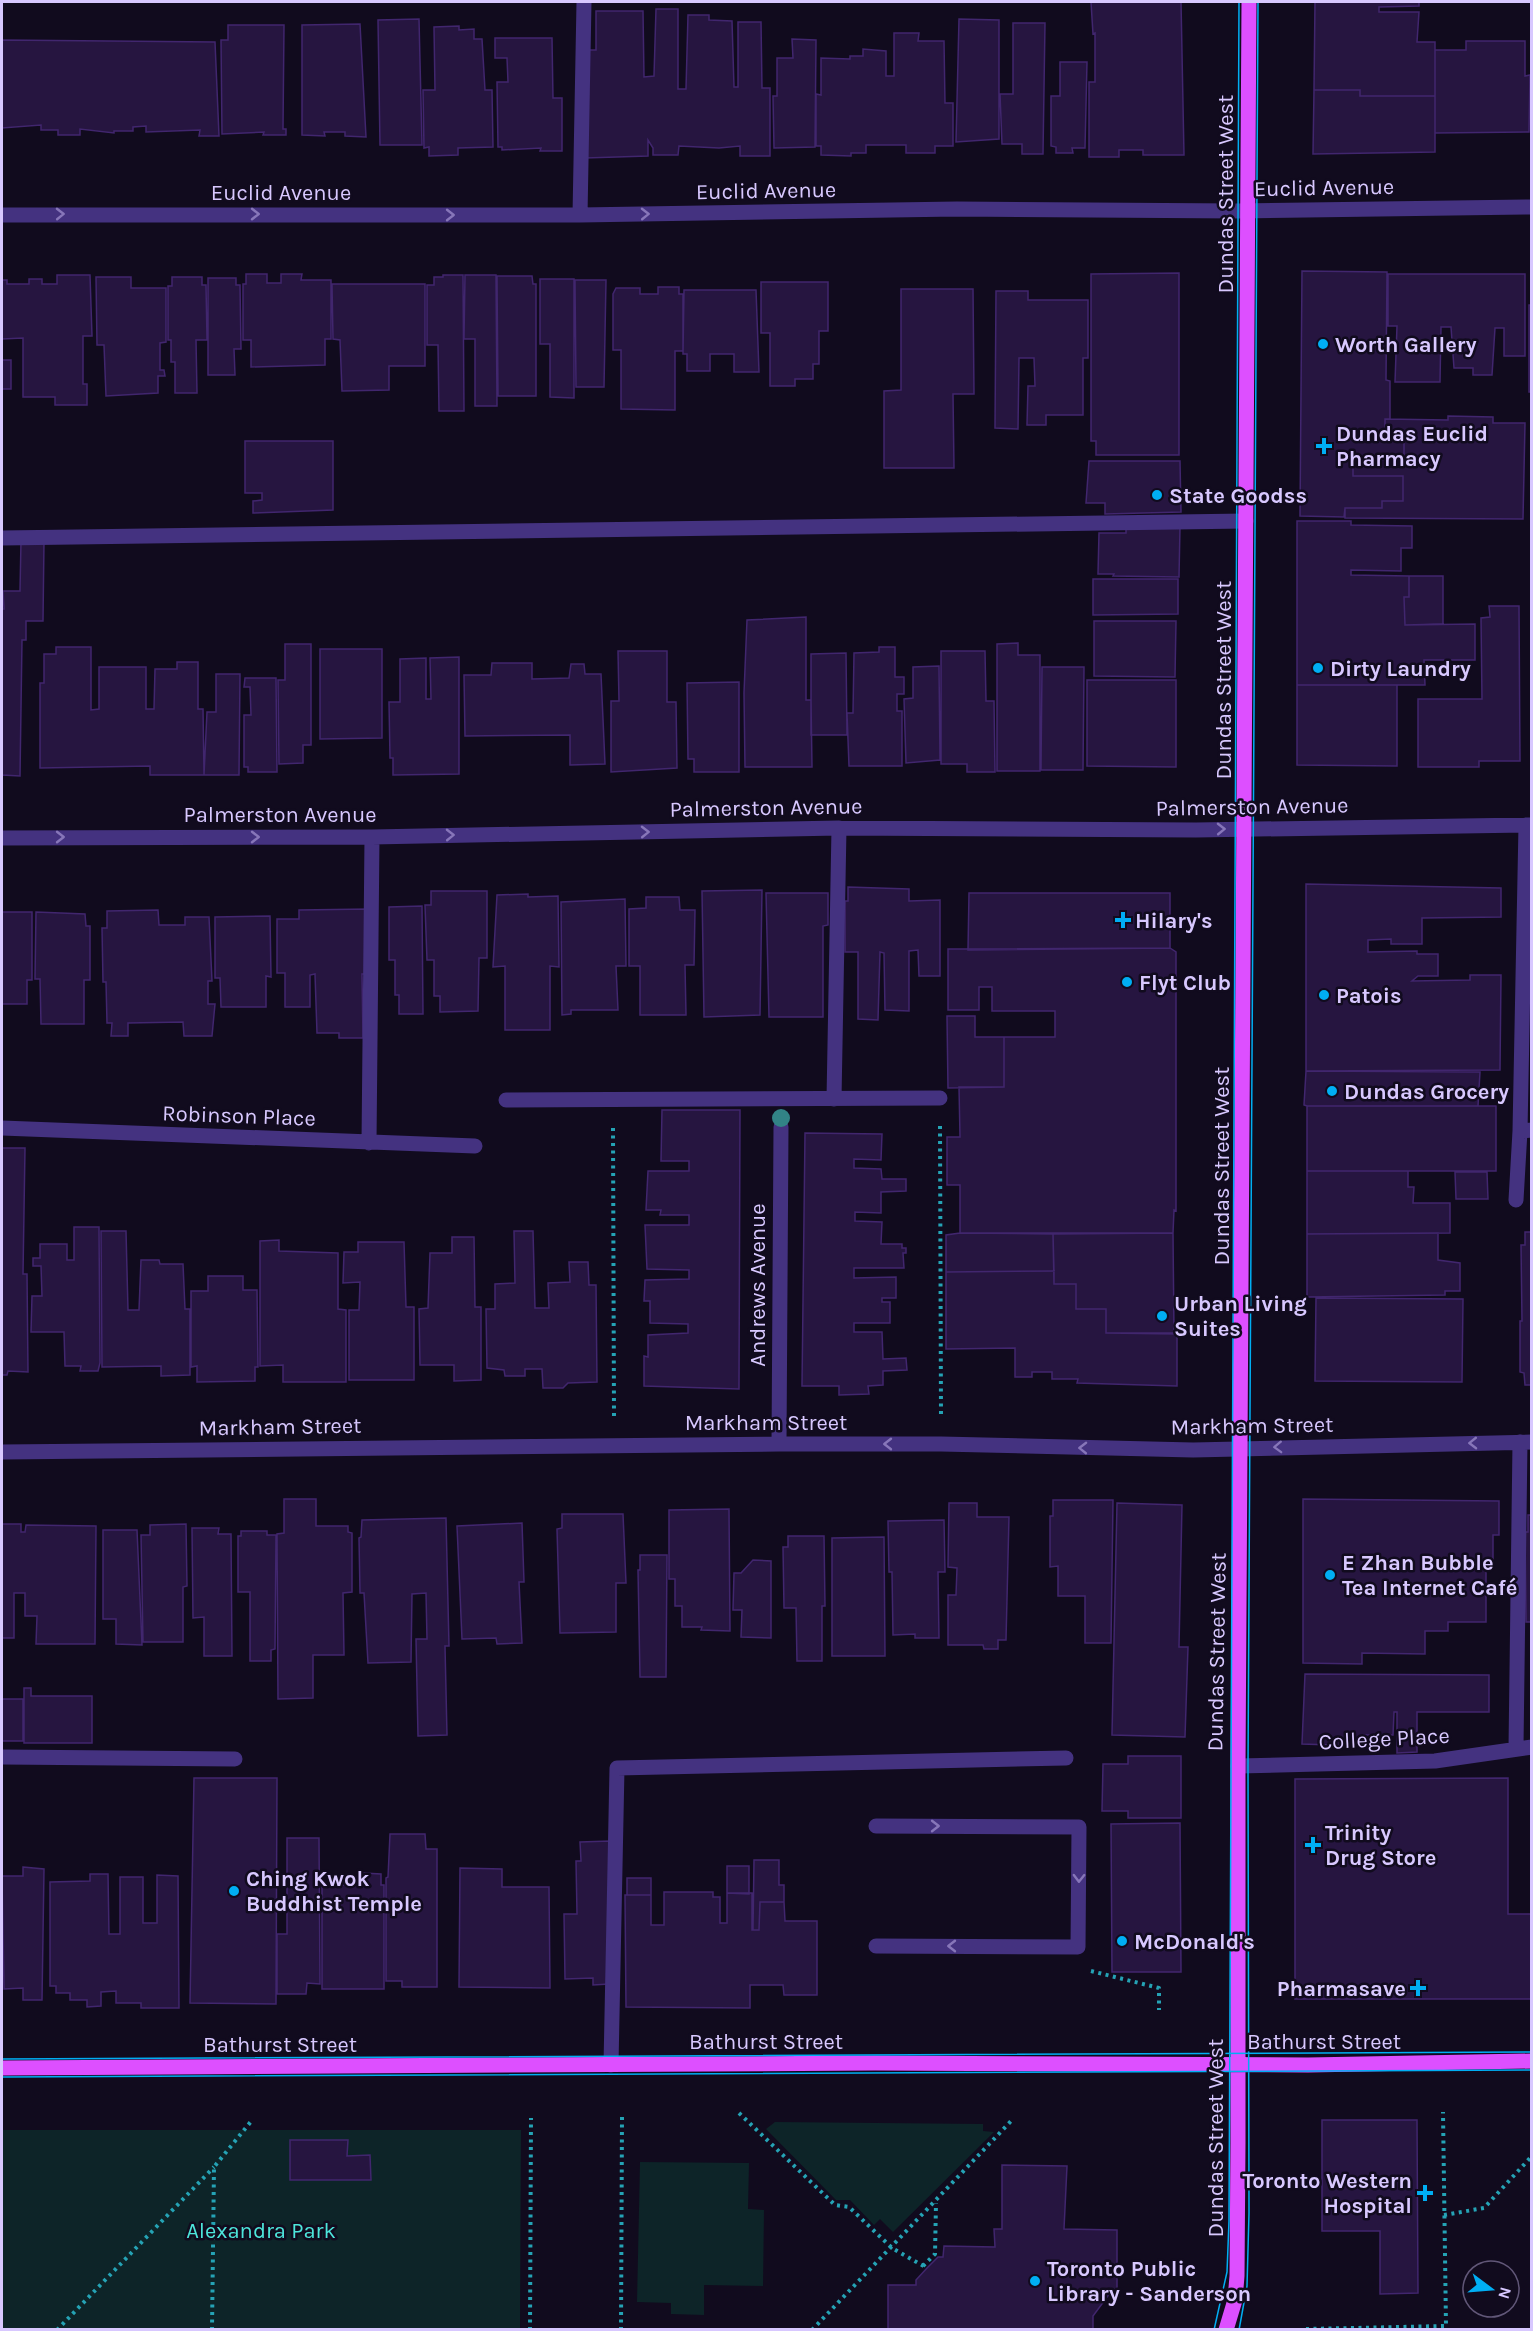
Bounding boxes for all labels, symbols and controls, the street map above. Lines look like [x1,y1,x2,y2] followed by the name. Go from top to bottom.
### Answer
[1213,95,1239,293] street label: Dundas Street West
[1254,174,1394,202] street label: Euclid Avenue
[696,177,836,205] street label: Euclid Avenue
[211,180,351,206] street label: Euclid Avenue
[55,208,64,220] one-way arrow
[250,208,259,220] one-way arrow
[640,208,649,221] one-way arrow
[445,209,454,221] one-way arrow
[1335,332,1477,358] place label: Worth Gallery
[1316,337,1330,351] marker: Worth Gallery
[1336,421,1488,472] place label: Dundas Euclid Pharmacy
[1317,439,1331,453] marker: Dundas Euclid Pharmacy
[1169,483,1307,509] place label: State Goodss
[1150,488,1164,502] marker: State Goodss
[1211,581,1237,779] street label: Dundas Street West
[1330,656,1471,682] place label: Dirty Laundry
[1311,661,1325,675] marker: Dirty Laundry
[1155,792,1349,822] street label: Palmerston Avenue
[669,793,863,823] street label: Palmerston Avenue
[183,802,377,828] street label: Palmerston Avenue
[1216,823,1225,836] one-way arrow
[640,826,649,838] one-way arrow
[445,829,454,842] one-way arrow
[55,831,64,843] one-way arrow
[250,831,259,843] one-way arrow
[1135,908,1213,934] place label: Hilary's
[1116,913,1130,927] marker: Hilary's
[1139,970,1231,996] place label: Flyt Club
[1120,975,1134,989] marker: Flyt Club
[1336,983,1402,1009] place label: Patois
[1317,988,1331,1002] marker: Patois
[1209,1067,1235,1265] street label: Dundas Street West
[1344,1079,1509,1105] place label: Dundas Grocery
[1325,1084,1339,1098] marker: Dundas Grocery
[162,1100,316,1132] street label: Robinson Place
[745,1203,771,1367] street label: Andrews Avenue
[1174,1291,1307,1342] place label: Urban Living Suites
[1155,1309,1169,1323] marker: Urban Living Suites
[685,1410,847,1436] street label: Markham Street
[1170,1412,1334,1440] street label: Markham Street
[198,1413,362,1441] street label: Markham Street
[1469,1437,1478,1449] one-way arrow
[884,1438,893,1450] one-way arrow
[1079,1441,1088,1454] one-way arrow
[1274,1441,1283,1454] one-way arrow
[1342,1550,1518,1601] place label: E Zhan Bubble Tea Internet Café
[1202,1552,1232,1752] street label: Dundas Street West
[1323,1568,1337,1582] marker: E Zhan Bubble Tea Internet Café
[1318,1723,1450,1755] street label: College Place
[930,1820,939,1832] one-way arrow
[1325,1820,1436,1871] place label: Trinity Drug Store
[1306,1838,1320,1852] marker: Trinity Drug Store
[246,1866,422,1917] place label: Ching Kwok Buddhist Temple
[1073,1873,1085,1882] one-way arrow
[227,1884,241,1898] marker: Ching Kwok Buddhist Temple
[1134,1929,1255,1955] place label: McDonald's
[1115,1934,1129,1948] marker: McDonald's
[948,1940,957,1952] one-way arrow
[1277,1976,1406,2002] place label: Pharmasave
[1411,1981,1425,1995] marker: Pharmasave
[689,2029,843,2055] street label: Bathurst Street
[1247,2029,1401,2055] street label: Bathurst Street
[203,2032,357,2058] street label: Bathurst Street
[1203,2039,1229,2237] street label: Dundas Street West
[1242,2168,1412,2219] place label: Toronto Western Hospital
[1416,2184,1434,2202] marker: Toronto Western Hospital
[186,2218,336,2244] park label: Alexandra Park
[1047,2256,1251,2307] place label: Toronto Public Library - Sanderson
[1461,2259,1521,2319] north arrow
[1028,2274,1042,2288] marker: Toronto Public Library - Sanderson
[1494,2285,1516,2301] text: N

